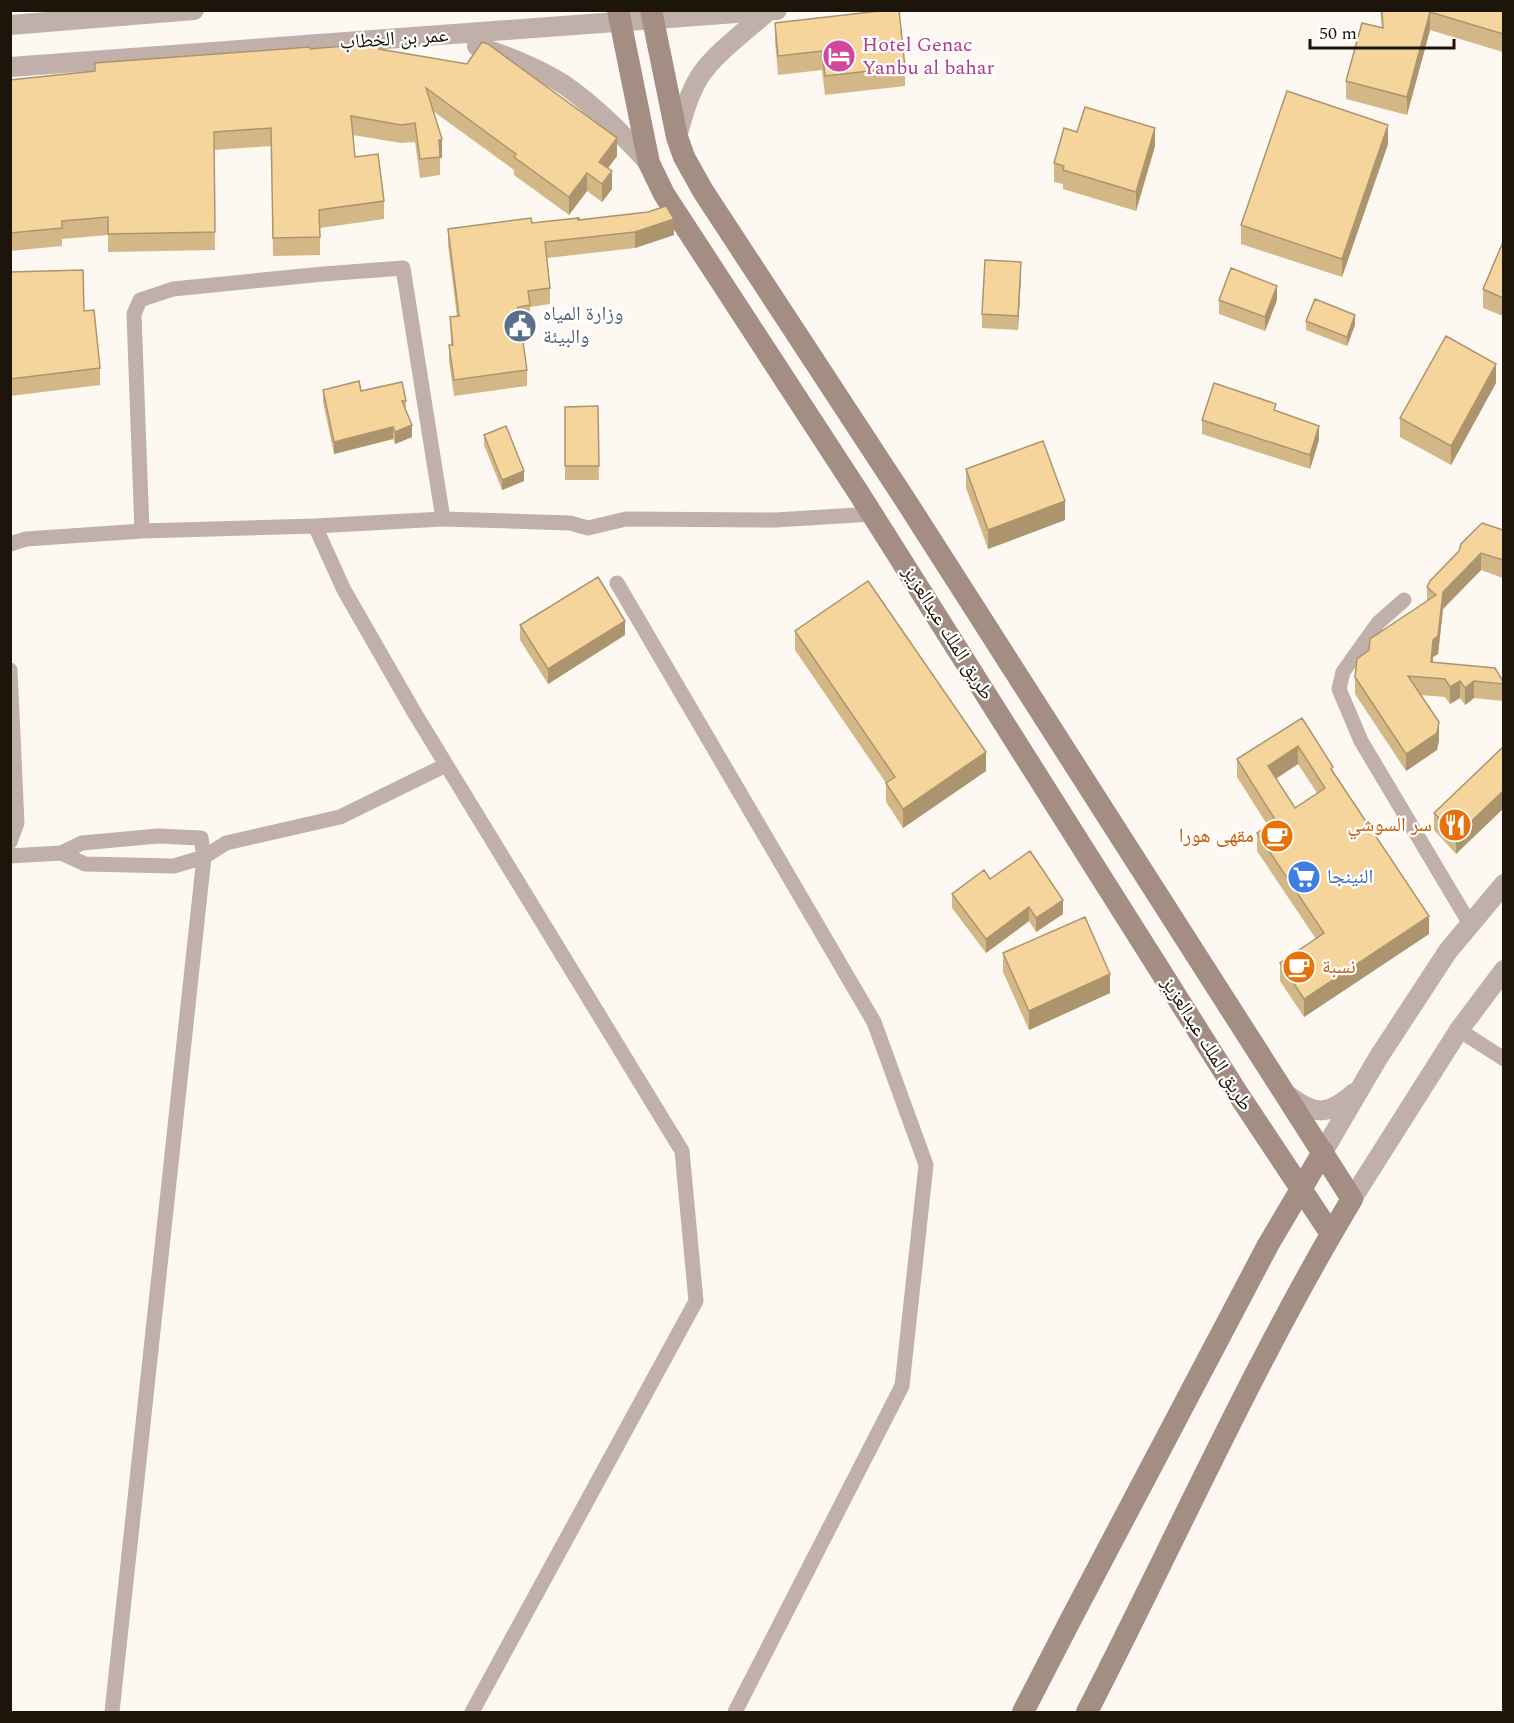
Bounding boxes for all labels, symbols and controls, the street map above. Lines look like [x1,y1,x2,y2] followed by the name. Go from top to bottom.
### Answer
[1310,12,1454,50] scale bar
[339,20,449,58] street label: عمر بن الخطاب
[1319,20,1357,47] text: 50 m
[862,30,994,83] place label: Hotel Genac Yanbu al bahar
[821,38,857,74] hotel icon: Hotel Genac Yanbu al bahar
[543,299,623,352] place label: وزارة المياه والبيئة
[502,308,538,344] public building icon: وزارة المياه والبيئة
[894,559,1001,706] street label: طريق الملك عبدالعزيز
[1437,807,1473,843] restaurant icon: سر السوشي
[1347,810,1432,840] place label: سر السوشي
[1259,818,1295,854] cafe icon: مقهى هورا
[1179,821,1254,851] place label: مقهى هورا
[1286,859,1322,895] supermarket icon: النينجا
[1327,862,1373,892] place label: النينجا
[1281,949,1317,985] cafe icon: نسبة
[1322,952,1356,982] place label: نسبة
[1153,970,1260,1117] street label: طريق الملك عبدالعزيز

